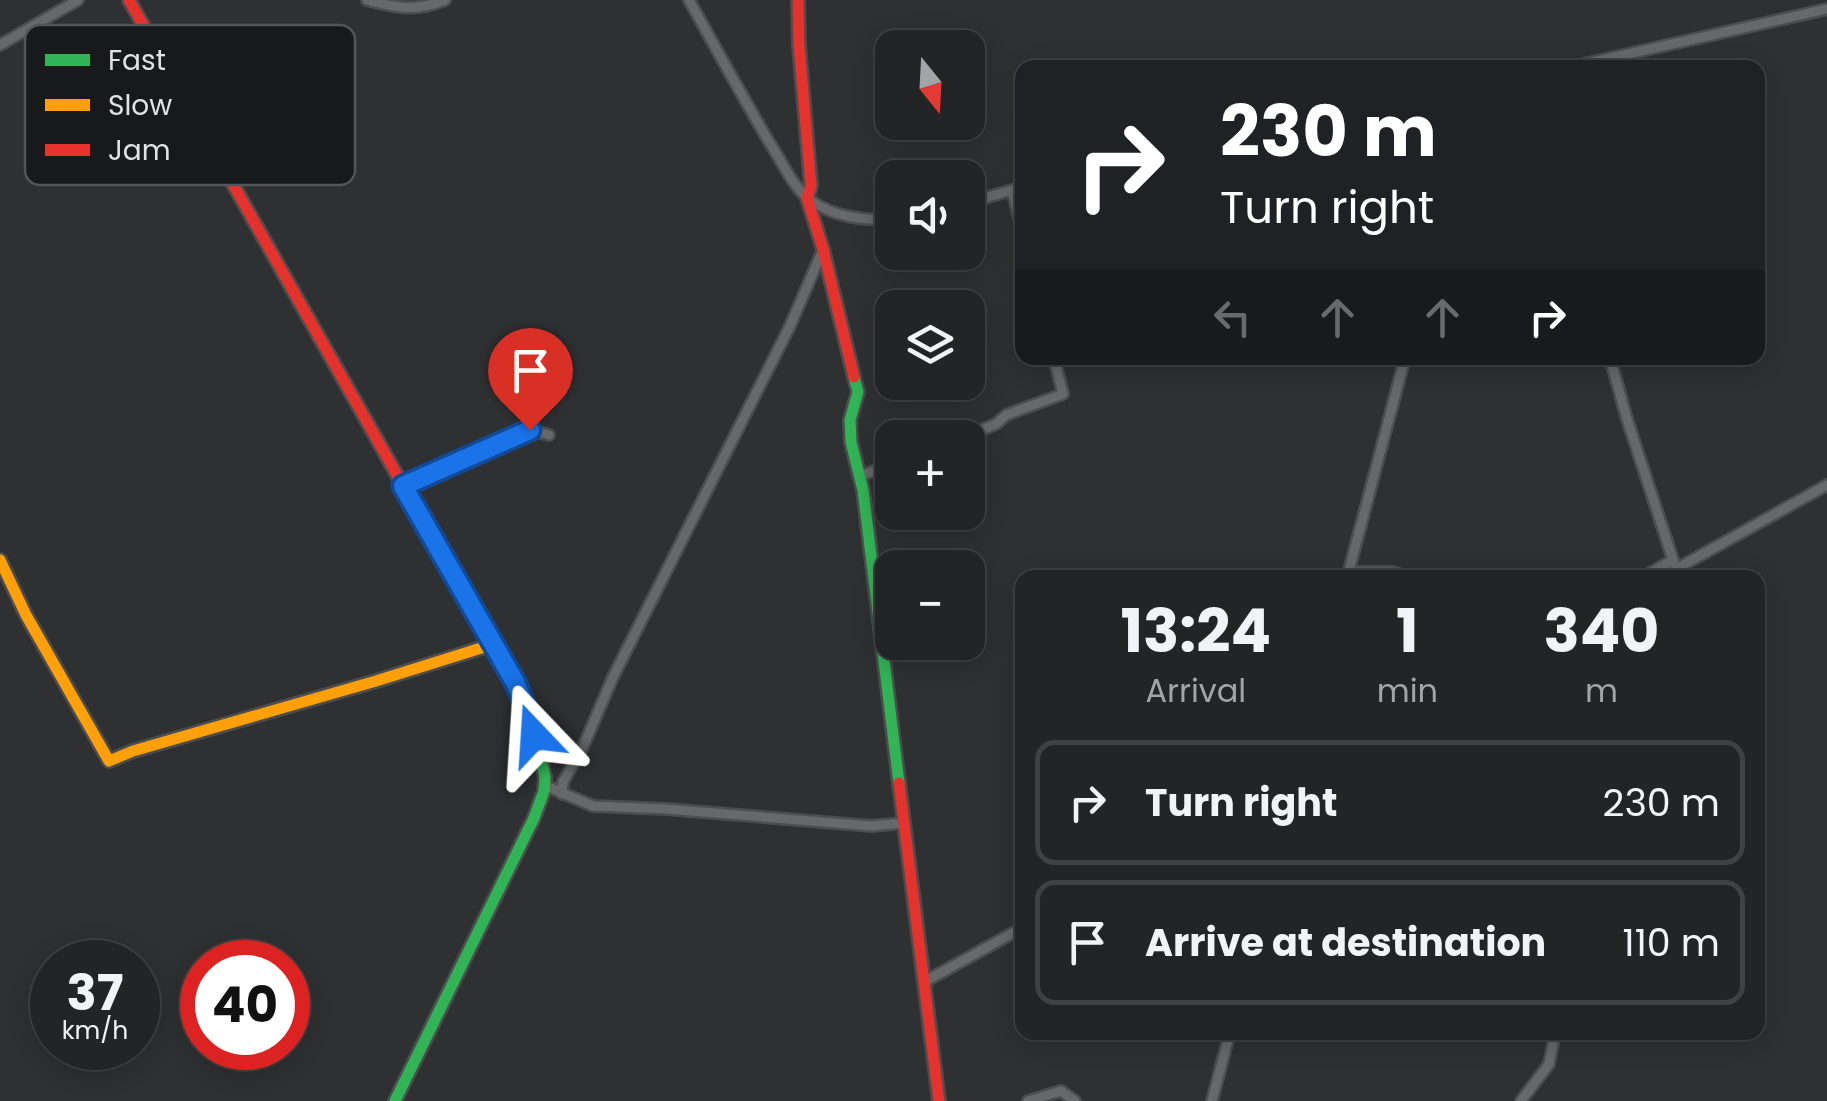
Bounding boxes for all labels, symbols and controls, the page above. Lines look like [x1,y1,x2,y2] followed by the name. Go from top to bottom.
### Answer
[25,25,355,185] legend
[875,30,985,140] north arrow
[875,30,985,660] map controls
[108,41,166,80] text: Fast
[1220,82,1437,181] text: 230 m
[108,86,172,125] text: Slow
[1055,100,1185,230] icon: right
[108,131,171,170] text: Jam
[875,160,985,270] button: sound
[1220,176,1434,239] text: Turn right
[875,290,985,400] button: layers
[1205,290,1260,345] icon: left
[1310,290,1365,345] icon: ahead
[1415,290,1470,345] icon: ahead
[1520,290,1575,345] icon: right
[488,328,573,431] pin
[503,343,558,398] icon: arrive
[875,420,985,530] button: +
[875,550,985,660] button: −
[1120,589,1271,673] text: 13:24
[1396,589,1419,673] text: 1
[1543,589,1660,673] text: 340
[1145,668,1246,713] text: Arrival
[1377,668,1438,713] text: min
[1585,668,1618,713] text: m
[482,683,586,787] position arrow
[1060,775,1115,830] icon: right
[1145,776,1337,829] text: Turn right
[1603,776,1720,829] text: 230 m
[1060,915,1115,970] icon: arrive
[1145,916,1546,969] text: Arrive at destination
[1623,916,1720,969] text: 110 m
[180,940,310,1070] speed limit sign: 40
[67,957,124,1028] text: 37
[62,1013,128,1048] text: km/h

